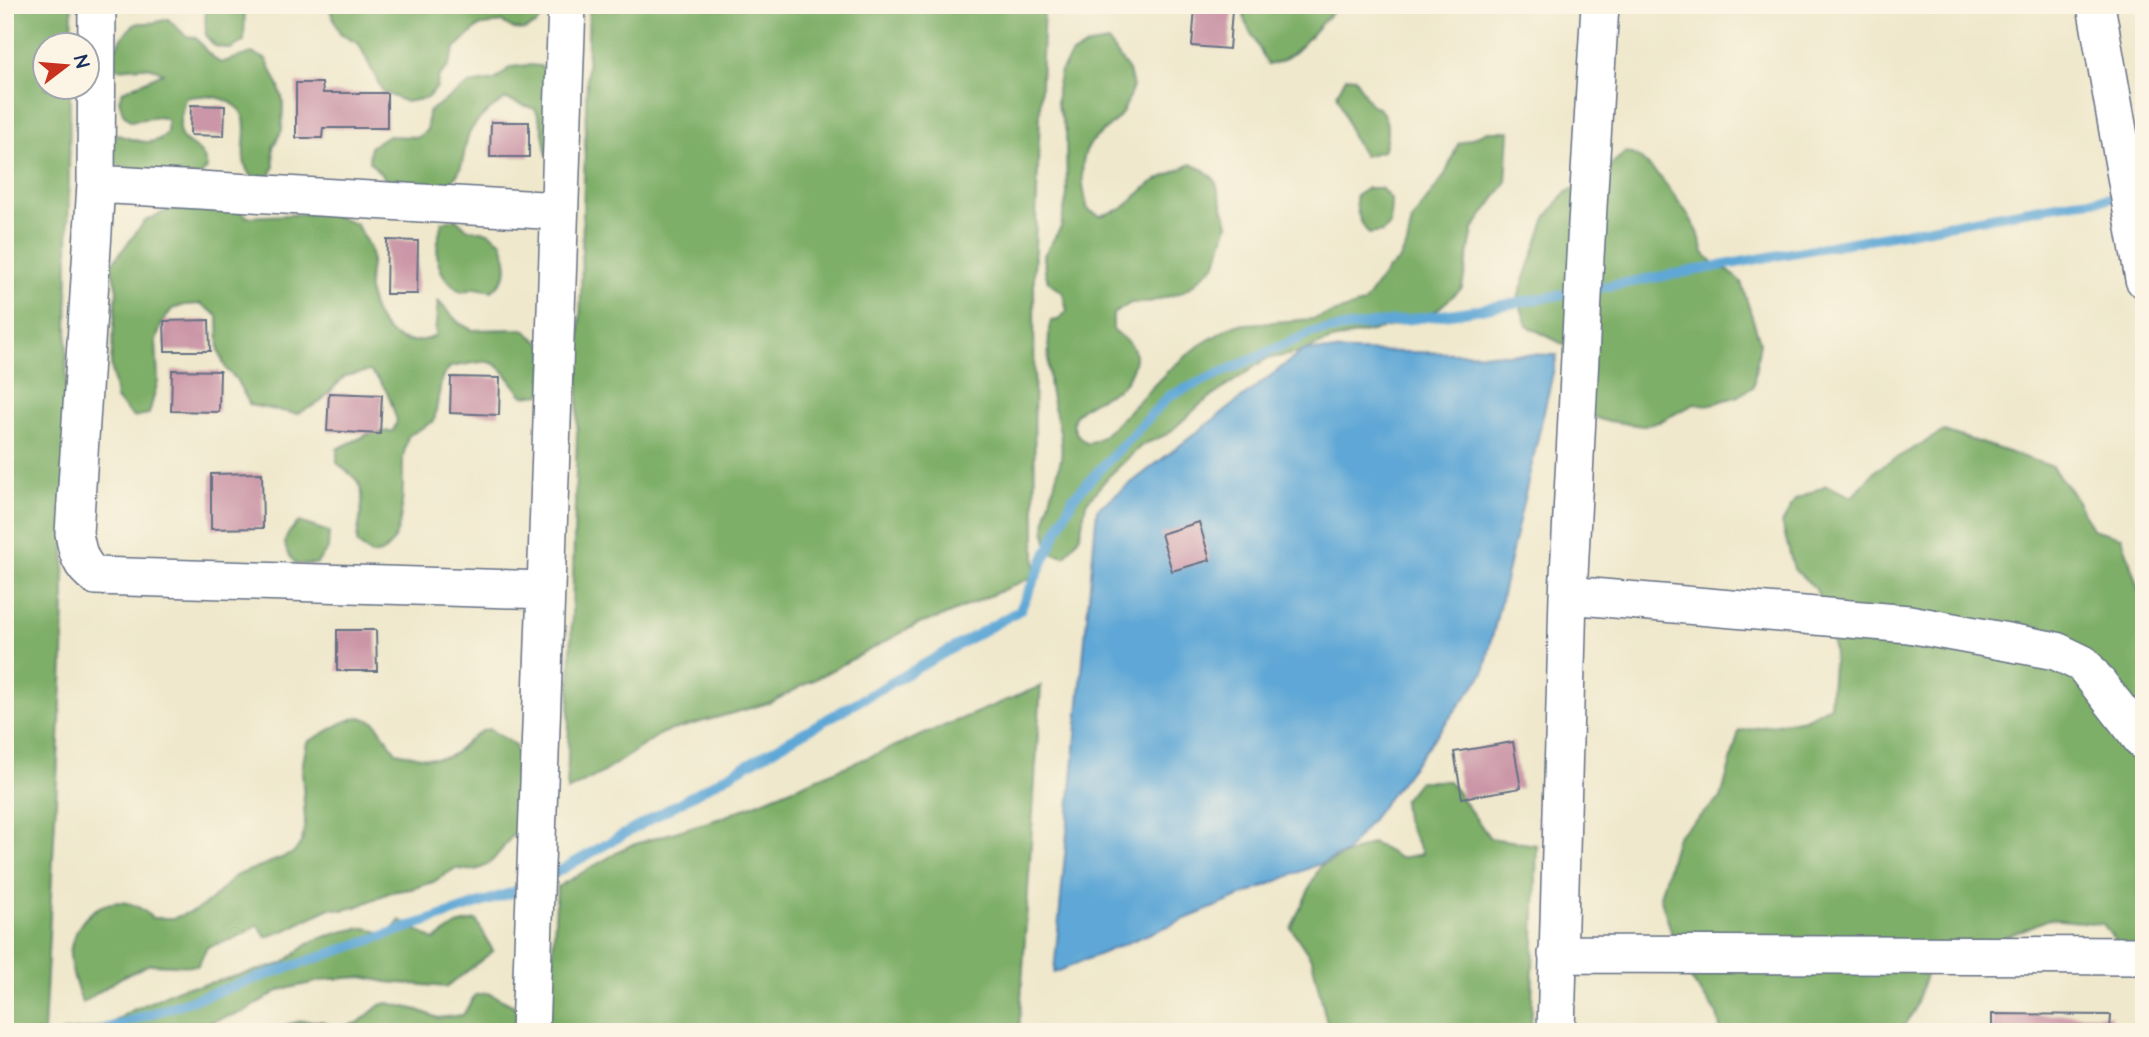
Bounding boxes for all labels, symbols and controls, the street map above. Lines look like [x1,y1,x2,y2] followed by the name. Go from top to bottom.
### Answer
[32,32,102,102] north arrow
[66,52,96,71] text: N

